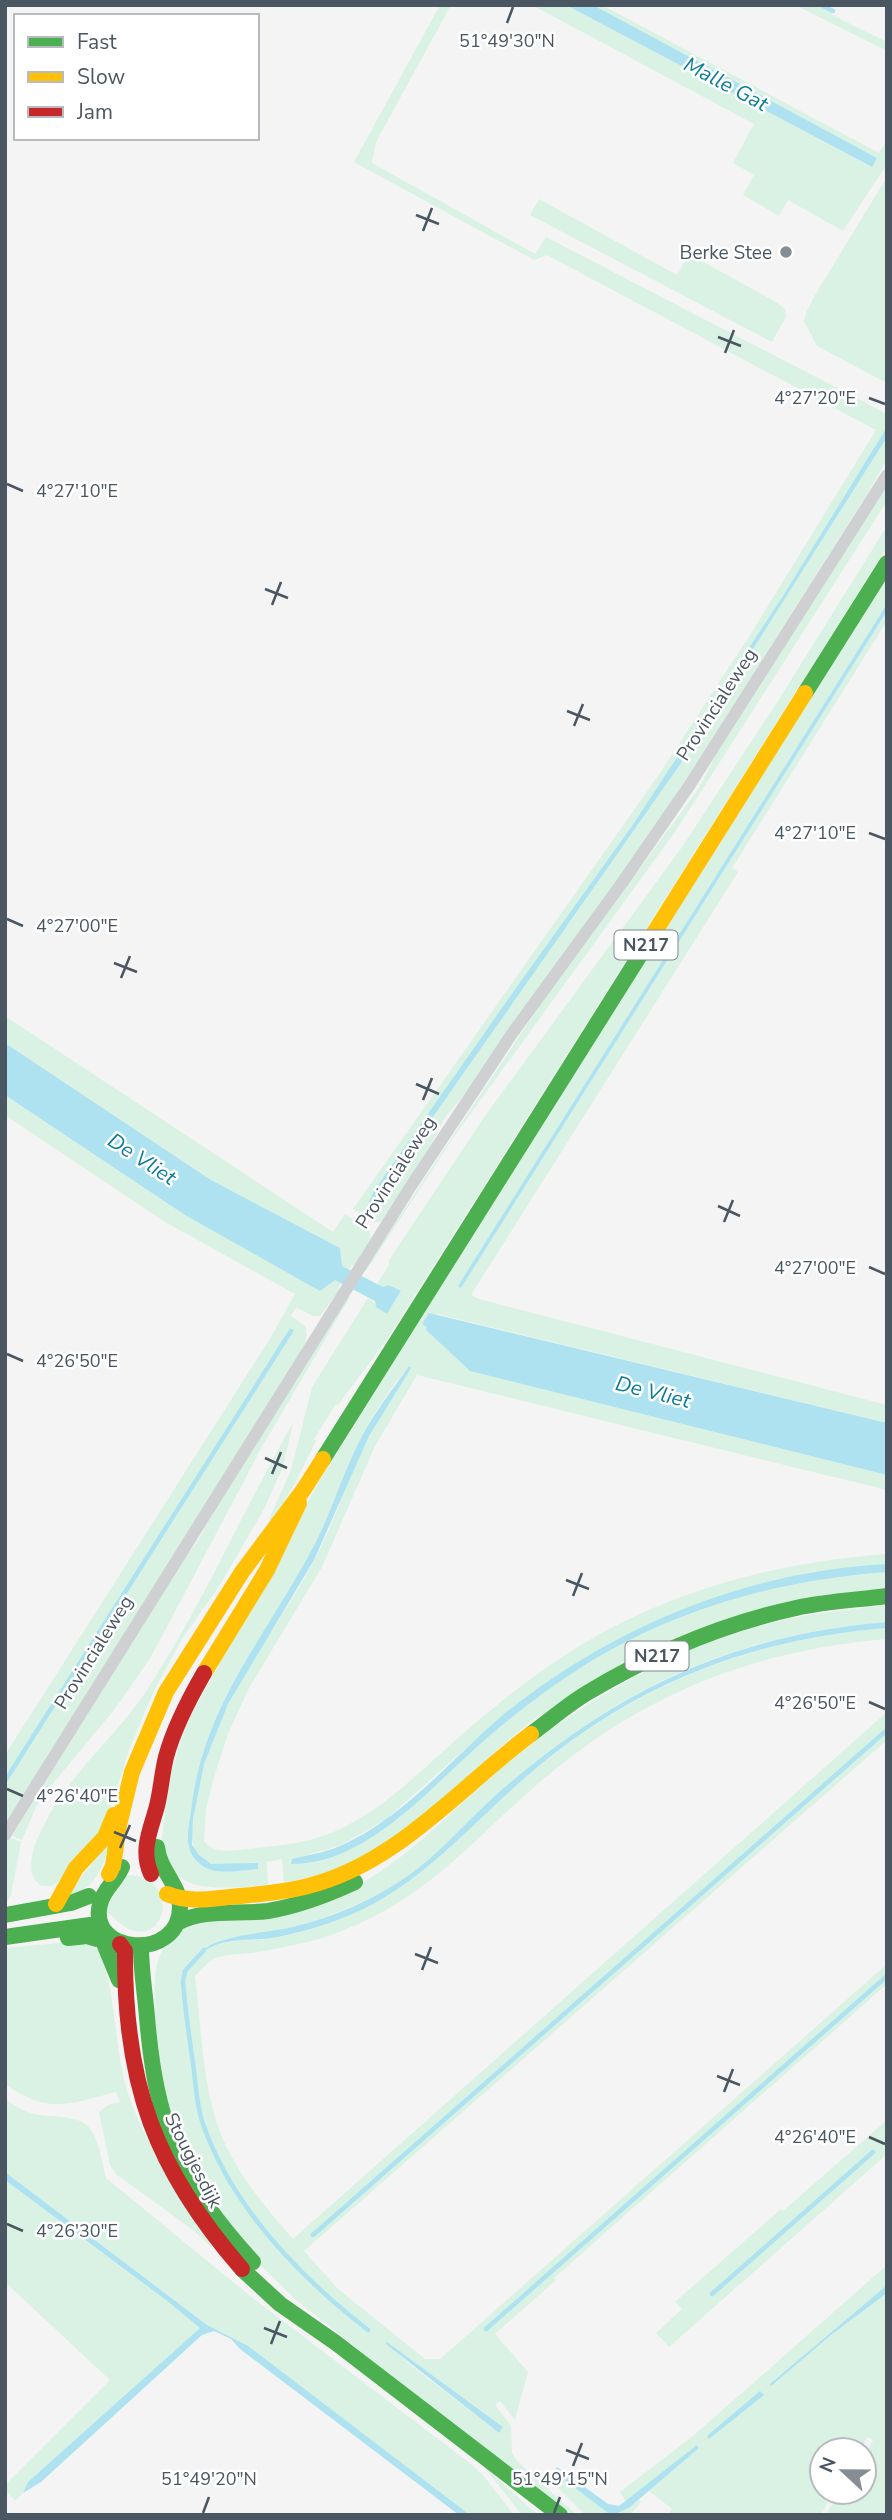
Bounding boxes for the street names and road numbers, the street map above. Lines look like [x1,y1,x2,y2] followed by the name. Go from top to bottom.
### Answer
[671,643,763,766] street label: Provincialeweg
[614,930,678,960] road number: N217
[350,1111,442,1234] street label: Provincialeweg
[48,1591,139,1714] street label: Provincialeweg
[626,1642,688,1671] road number: N217
[158,2108,228,2213] street label: Stougjesdijk

